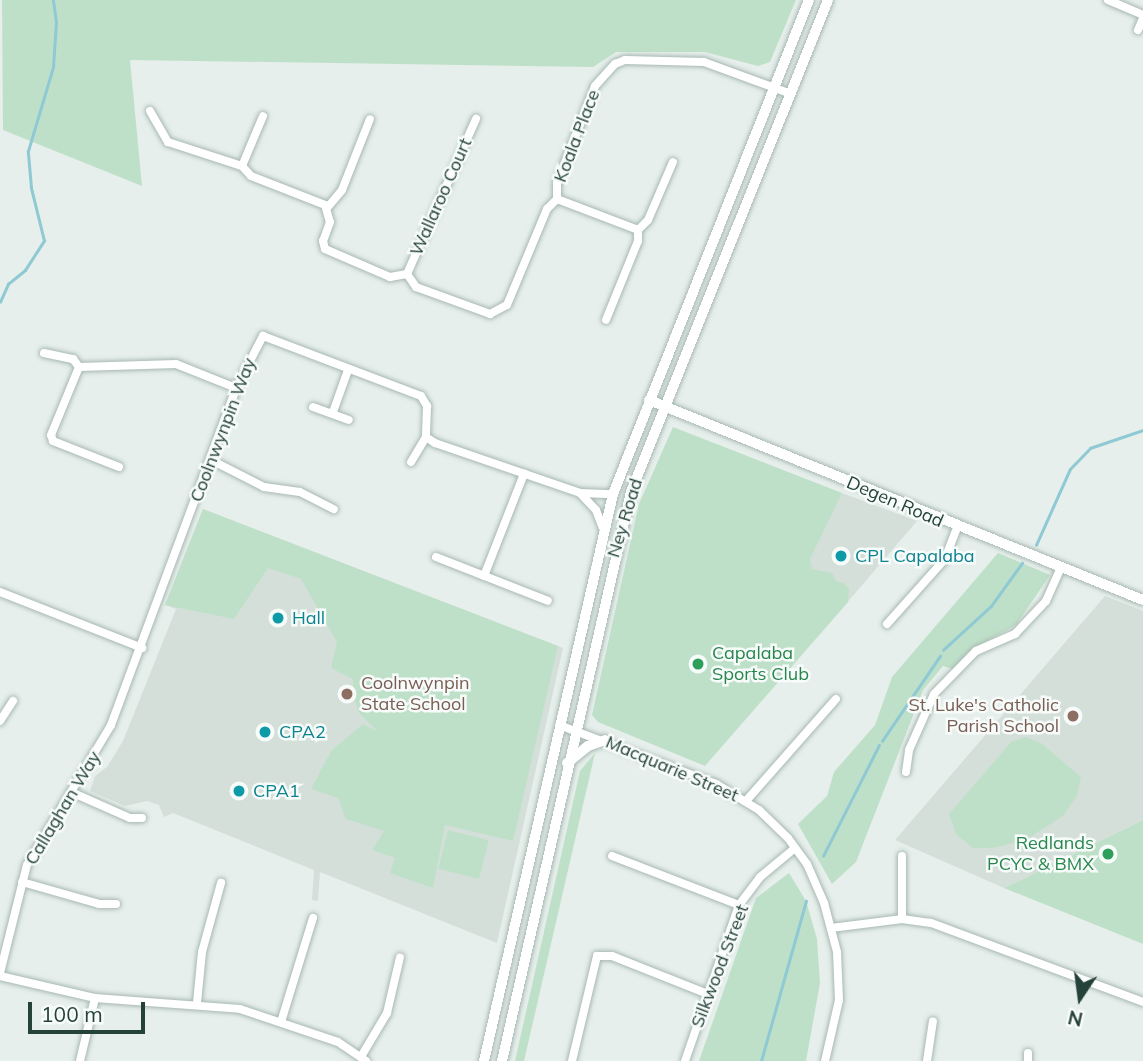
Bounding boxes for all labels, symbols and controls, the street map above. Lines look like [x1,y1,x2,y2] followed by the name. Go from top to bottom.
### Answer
[549,87,605,185] street label: Koala Place
[405,135,477,259] street label: Wallaroo Court
[186,355,260,505] street label: Coolnwynpin Way
[843,472,947,532] street label: Degen Road
[603,476,647,560] street label: Ney Road
[855,545,975,567] place label: CPL Capalaba
[833,548,849,564] marker: CPL Capalaba
[292,607,325,629] place label: Hall
[270,610,286,626] marker: Hall
[712,643,809,686] place label: Capalaba Sports Club
[690,656,706,672] marker: Capalaba Sports Club
[361,673,470,716] place label: Coolnwynpin State School
[339,686,355,702] marker: Coolnwynpin State School
[909,695,1059,738] place label: St. Luke's Catholic Parish School
[1065,708,1081,724] marker: St. Luke's Catholic Parish School
[279,721,326,743] place label: CPA2
[257,724,273,740] marker: CPA2
[602,731,742,807] street label: Macquarie Street
[21,747,105,869] street label: Callaghan Way
[253,780,300,802] place label: CPA1
[231,783,247,799] marker: CPA1
[987,833,1094,876] place label: Redlands PCYC & BMX
[1100,846,1116,862] marker: Redlands PCYC & BMX
[687,901,753,1031] street label: Silkwood Street
[1045,963,1115,1033] north arrow
[32,988,149,1032] scale bar
[41,1001,103,1027] text: 100 m
[1066,1005,1085,1032] text: N

